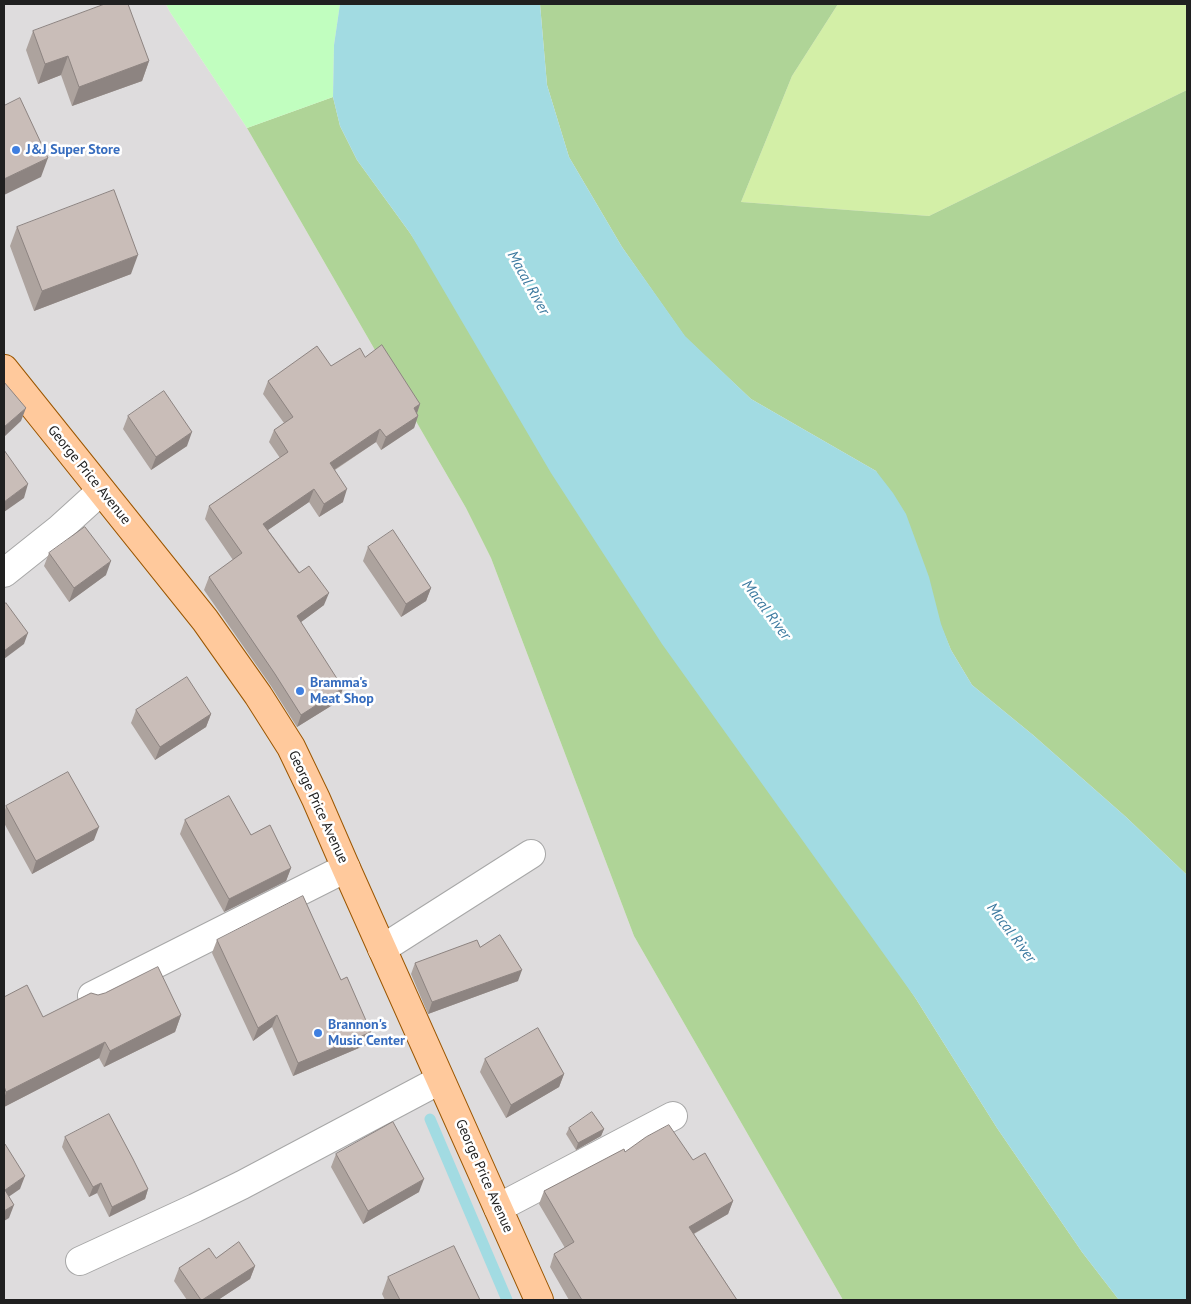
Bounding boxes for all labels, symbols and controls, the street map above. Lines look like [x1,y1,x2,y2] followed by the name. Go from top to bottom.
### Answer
[26,142,120,158] place label: J&J Super Store
[10,144,22,156] marker: J&J Super Store
[503,248,553,318] water label: Macal River
[44,422,134,528] street label: George Price Avenue
[738,577,794,643] water label: Macal River
[310,675,374,708] place label: Bramma's Meat Shop
[294,685,306,697] marker: Bramma's Meat Shop
[284,748,352,866] street label: George Price Avenue
[983,900,1039,966] water label: Macal River
[328,1017,405,1050] place label: Brannon's Music Center
[312,1027,324,1039] marker: Brannon's Music Center
[451,1117,517,1235] street label: George Price Avenue

